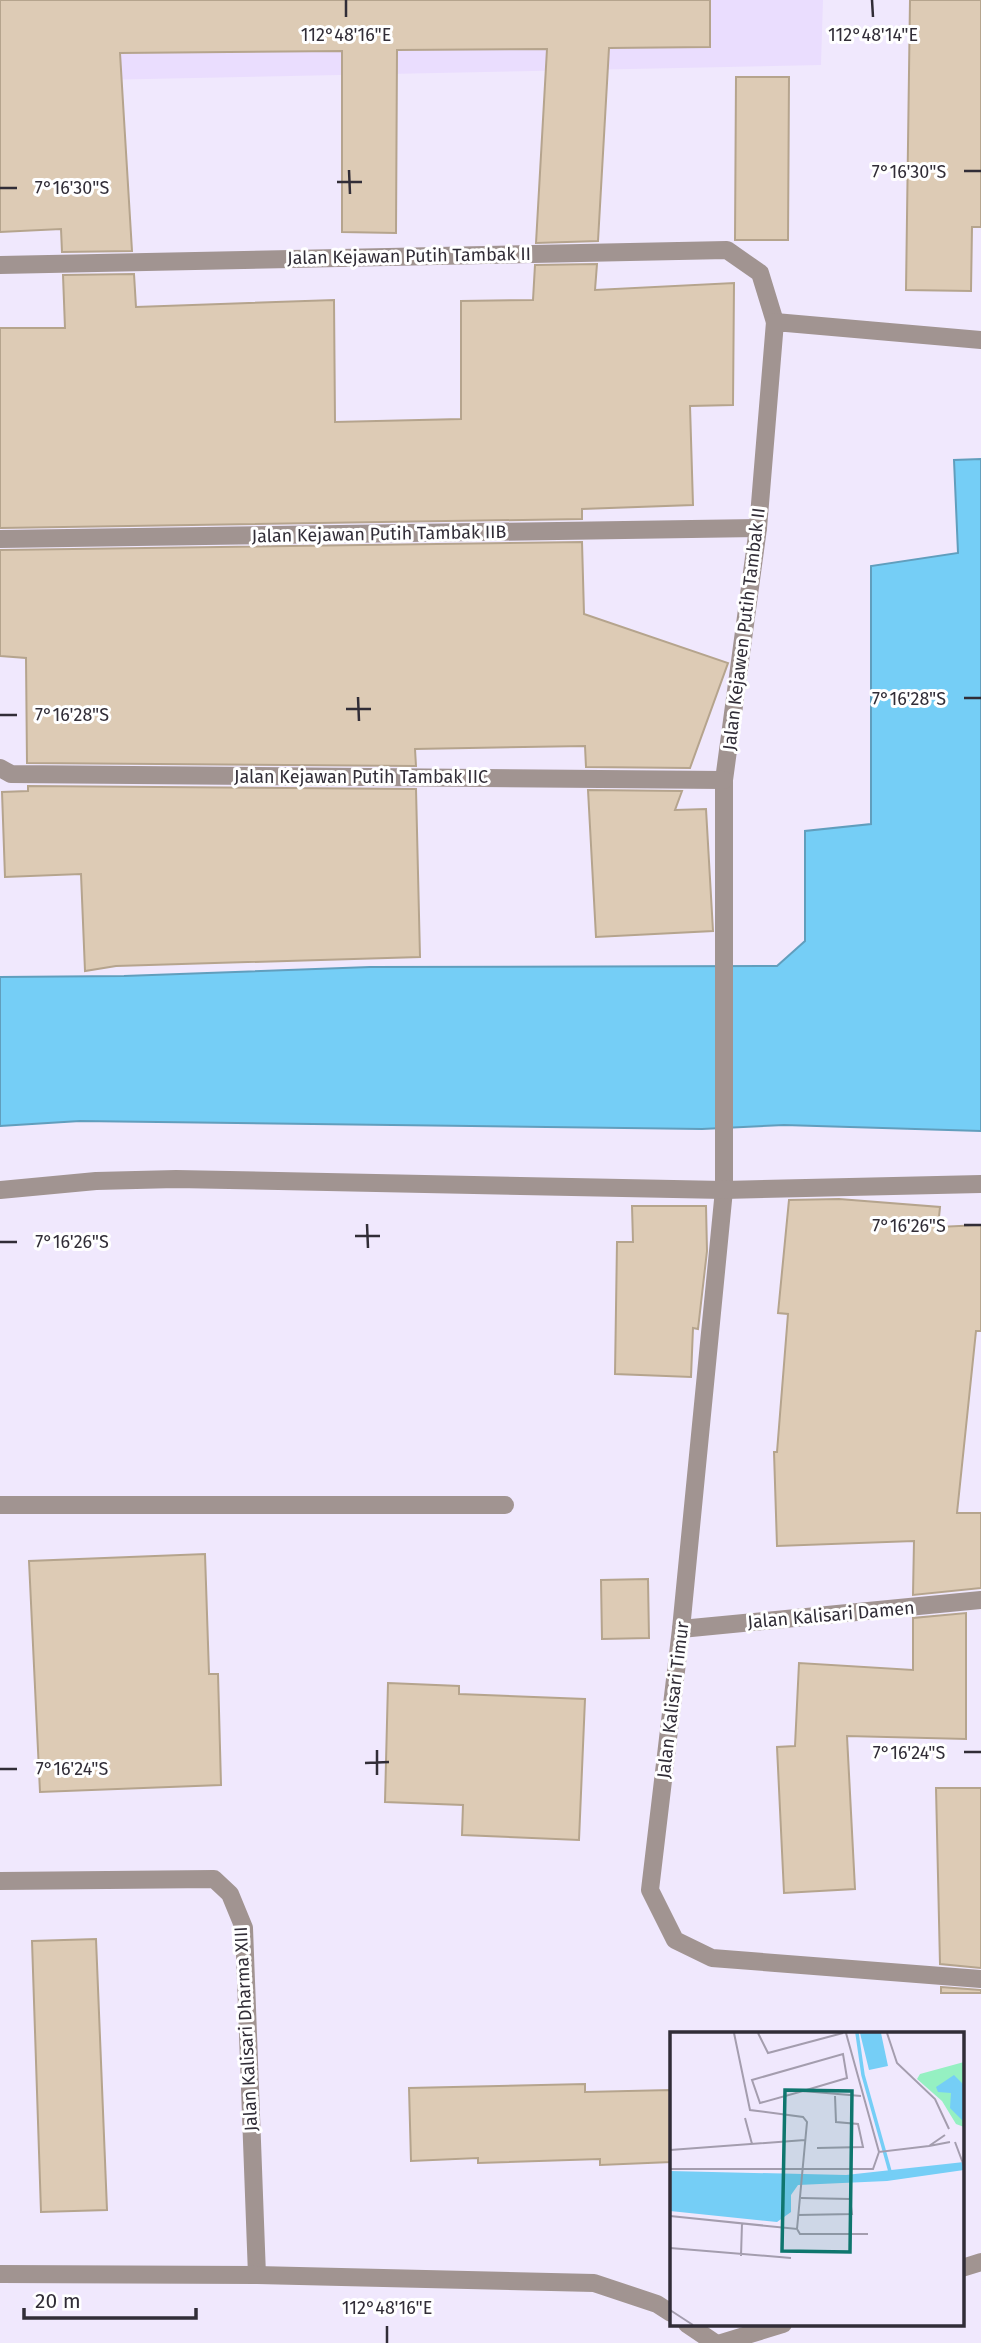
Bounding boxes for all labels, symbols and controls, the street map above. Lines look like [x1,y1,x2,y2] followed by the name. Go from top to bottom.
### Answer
[301,24,391,46] text: 112°48'16"E
[828,24,918,46] text: 112°48'14"E
[872,161,946,183] text: 7°16'30"S
[35,177,109,199] text: 7°16'30"S
[287,243,531,269] street label: Jalan Kejawan Putih Tambak II
[718,506,770,752] street label: Jalan Kejawen Putih Tambak II
[251,521,507,547] street label: Jalan Kejawan Putih Tambak IIB
[872,688,946,710] text: 7°16'28"S
[35,704,109,726] text: 7°16'28"S
[234,766,488,788] street label: Jalan Kejawan Putih Tambak IIC
[872,1215,946,1237] text: 7°16'26"S
[35,1231,109,1253] text: 7°16'26"S
[747,1597,915,1633] street label: Jalan Kalisari Damen
[652,1620,694,1780] street label: Jalan Kalisari Timur
[873,1742,946,1764] text: 7°16'24"S
[36,1758,109,1780] text: 7°16'24"S
[230,1926,262,2132] street label: Jalan Kalisari Dharma XIII
[670,2032,964,2326] inset map
[24,2276,196,2320] scale bar
[35,2288,81,2314] text: 20 m
[342,2297,432,2319] text: 112°48'16"E

